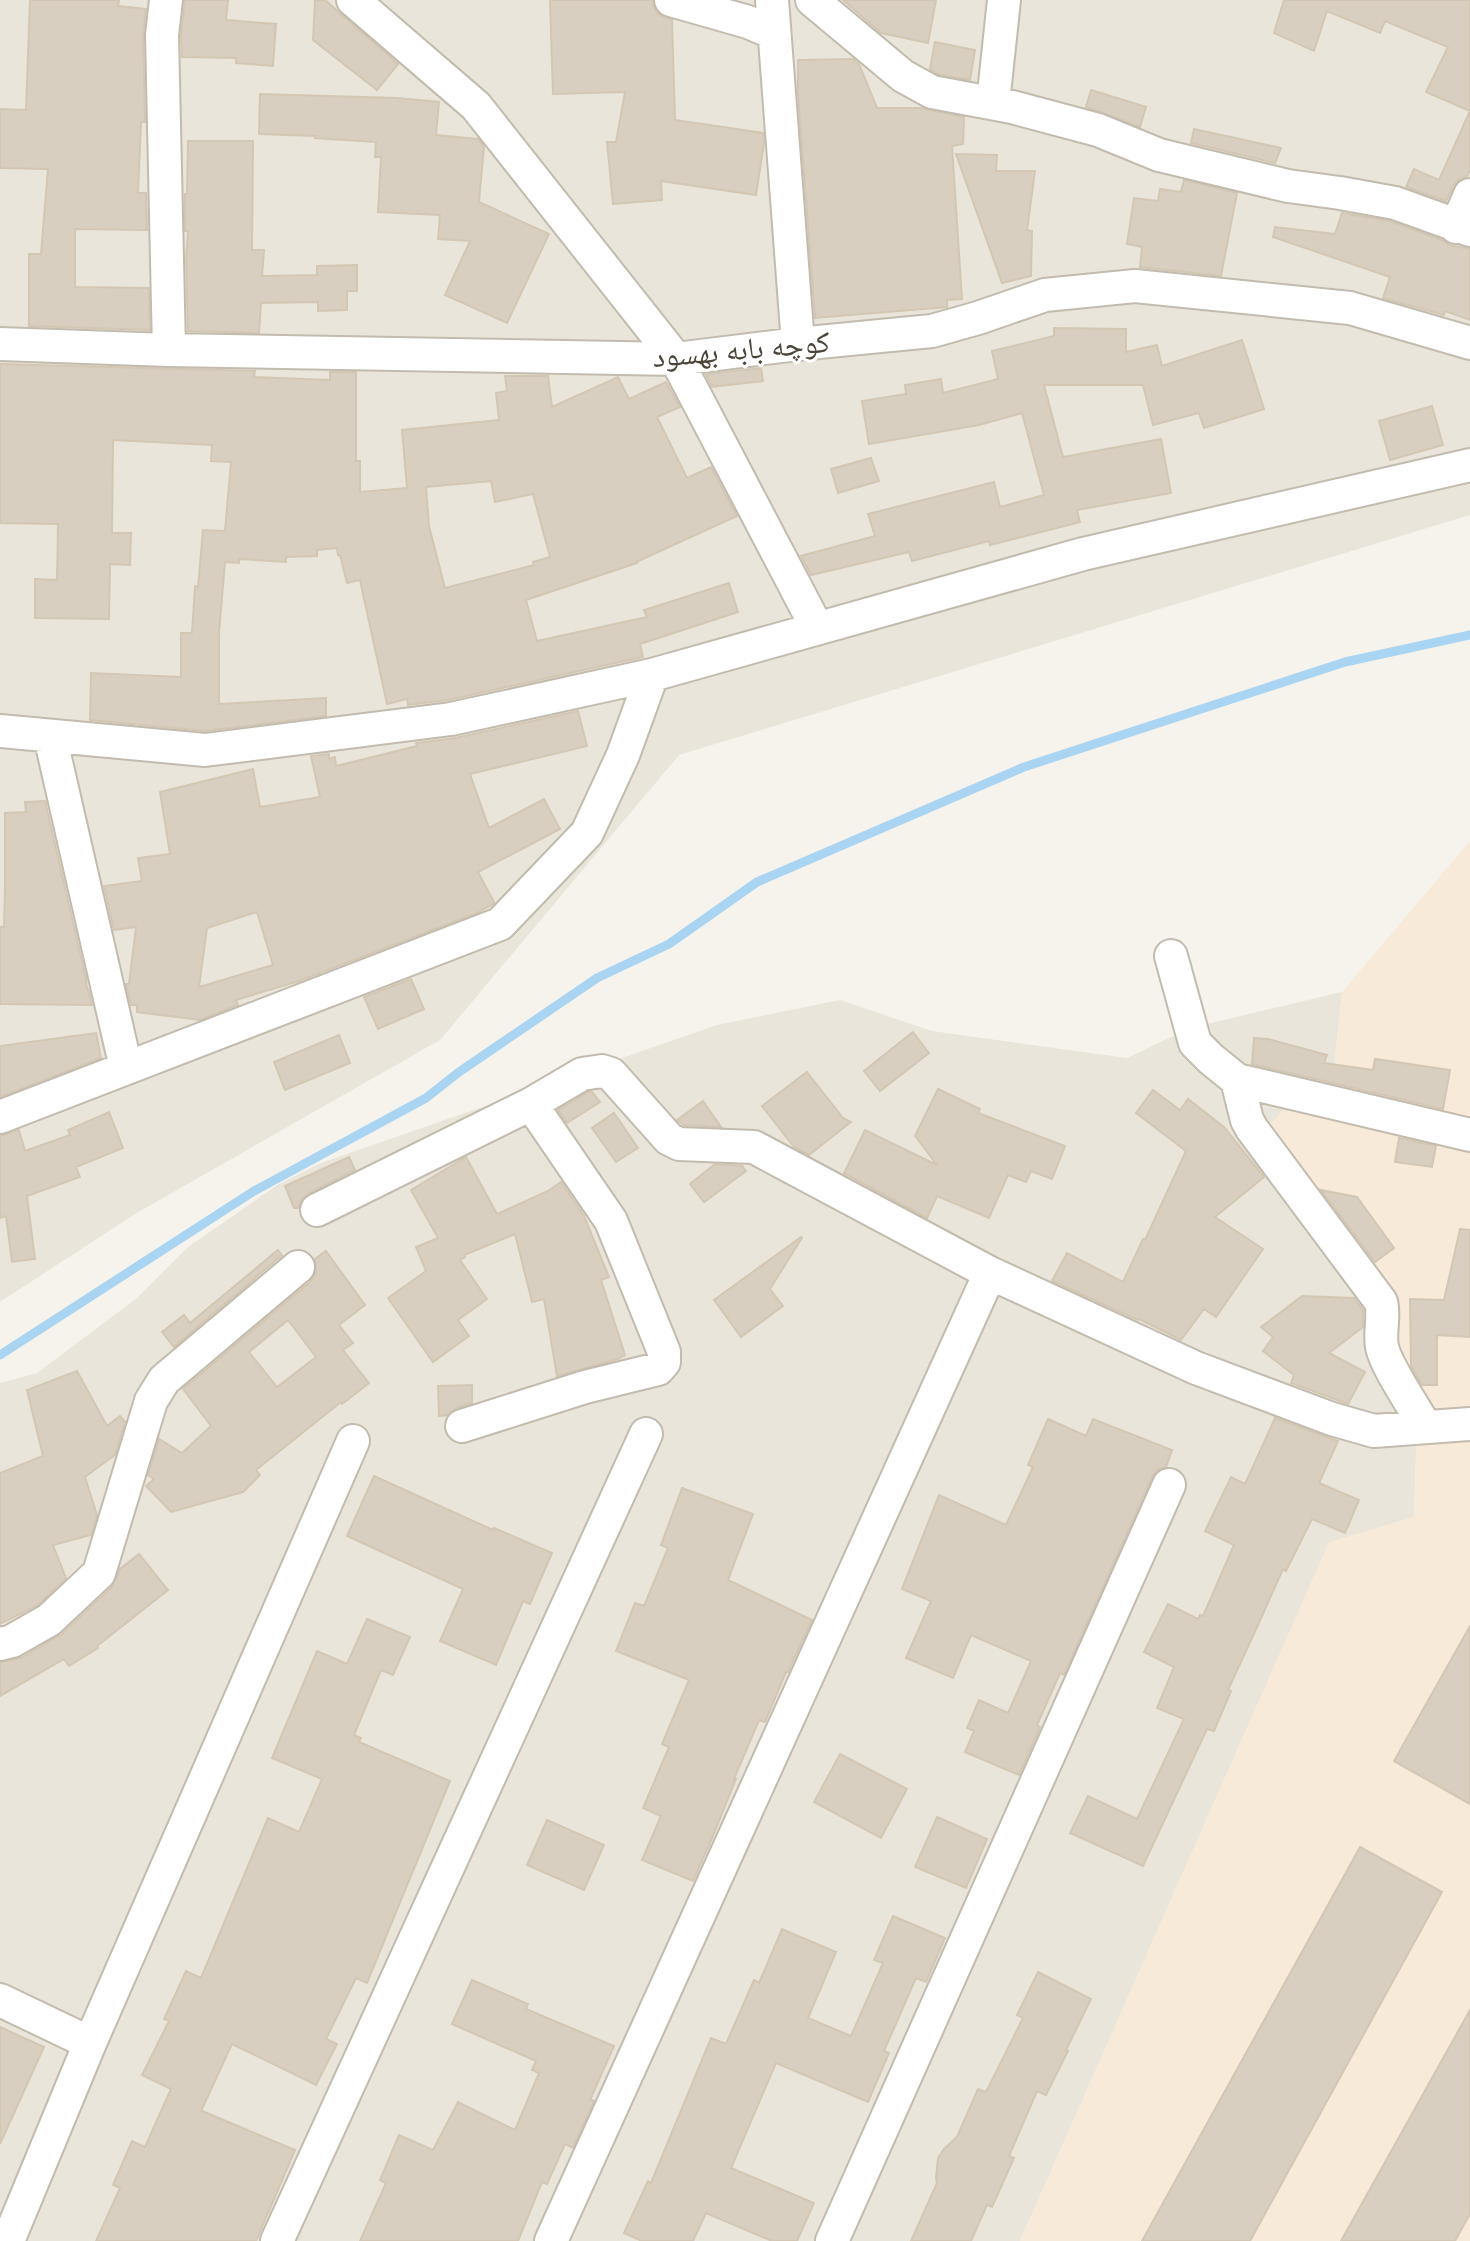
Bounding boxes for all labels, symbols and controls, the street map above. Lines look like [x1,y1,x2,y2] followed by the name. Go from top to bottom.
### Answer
[651,322,831,376] street label: کوچه بابه بهسود

